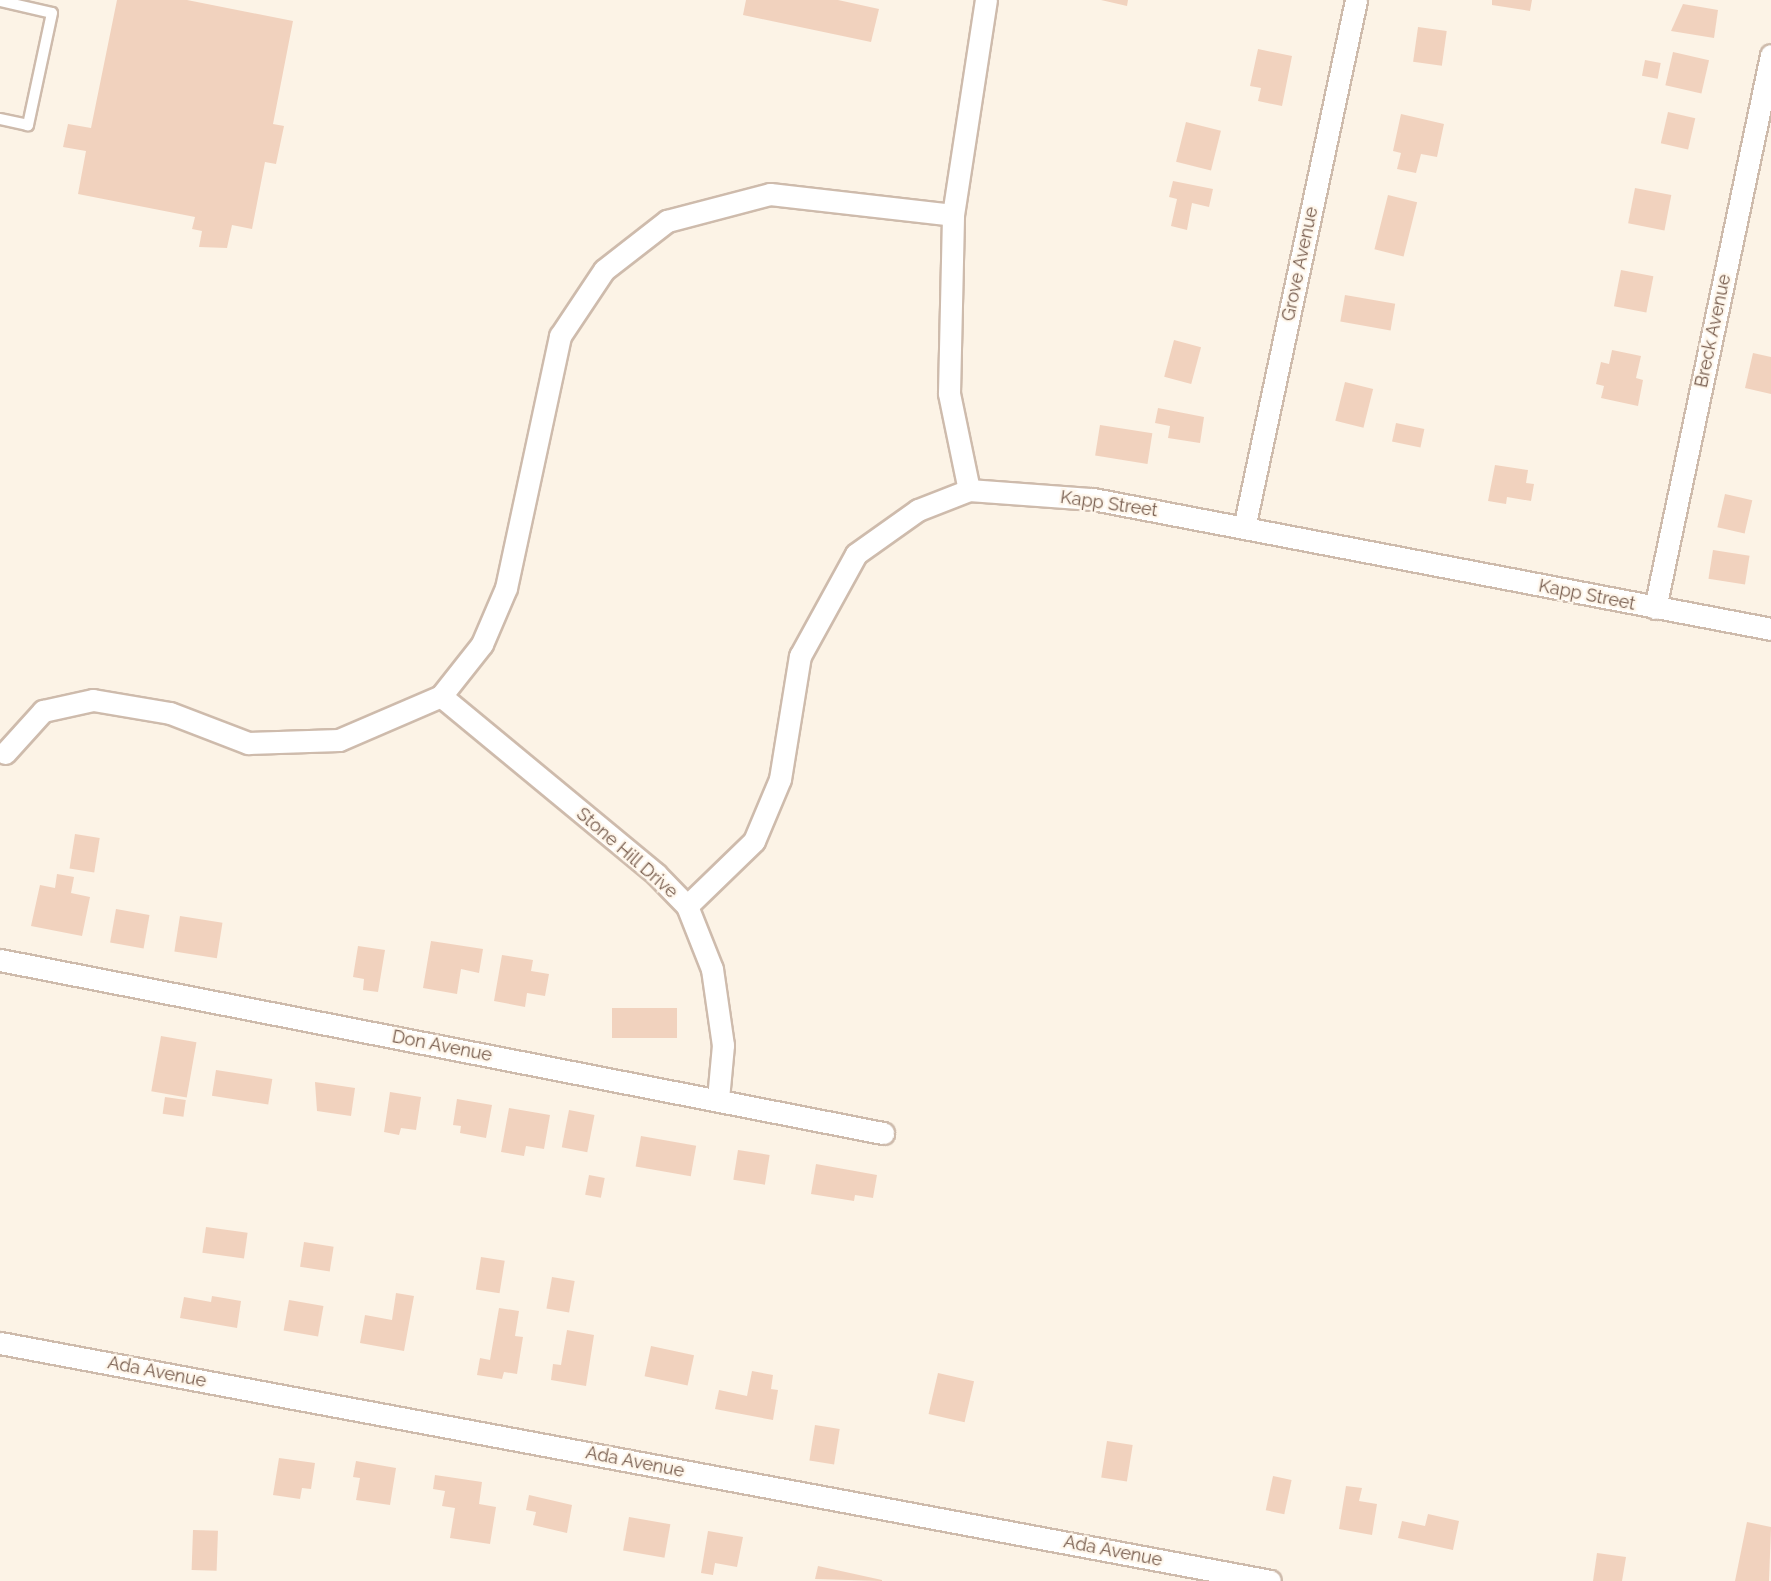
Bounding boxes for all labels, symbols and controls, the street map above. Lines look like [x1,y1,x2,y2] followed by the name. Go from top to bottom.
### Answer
[1277,205,1323,323] street label: Grove Avenue
[1690,272,1736,390] street label: Breck Avenue
[1059,486,1159,522] street label: Kapp Street
[1537,575,1637,615] street label: Kapp Street
[572,803,682,903] street label: Stone Hill Drive
[390,1026,494,1066] street label: Don Avenue
[106,1352,208,1392] street label: Ada Avenue
[584,1442,686,1482] street label: Ada Avenue
[1062,1531,1164,1571] street label: Ada Avenue

